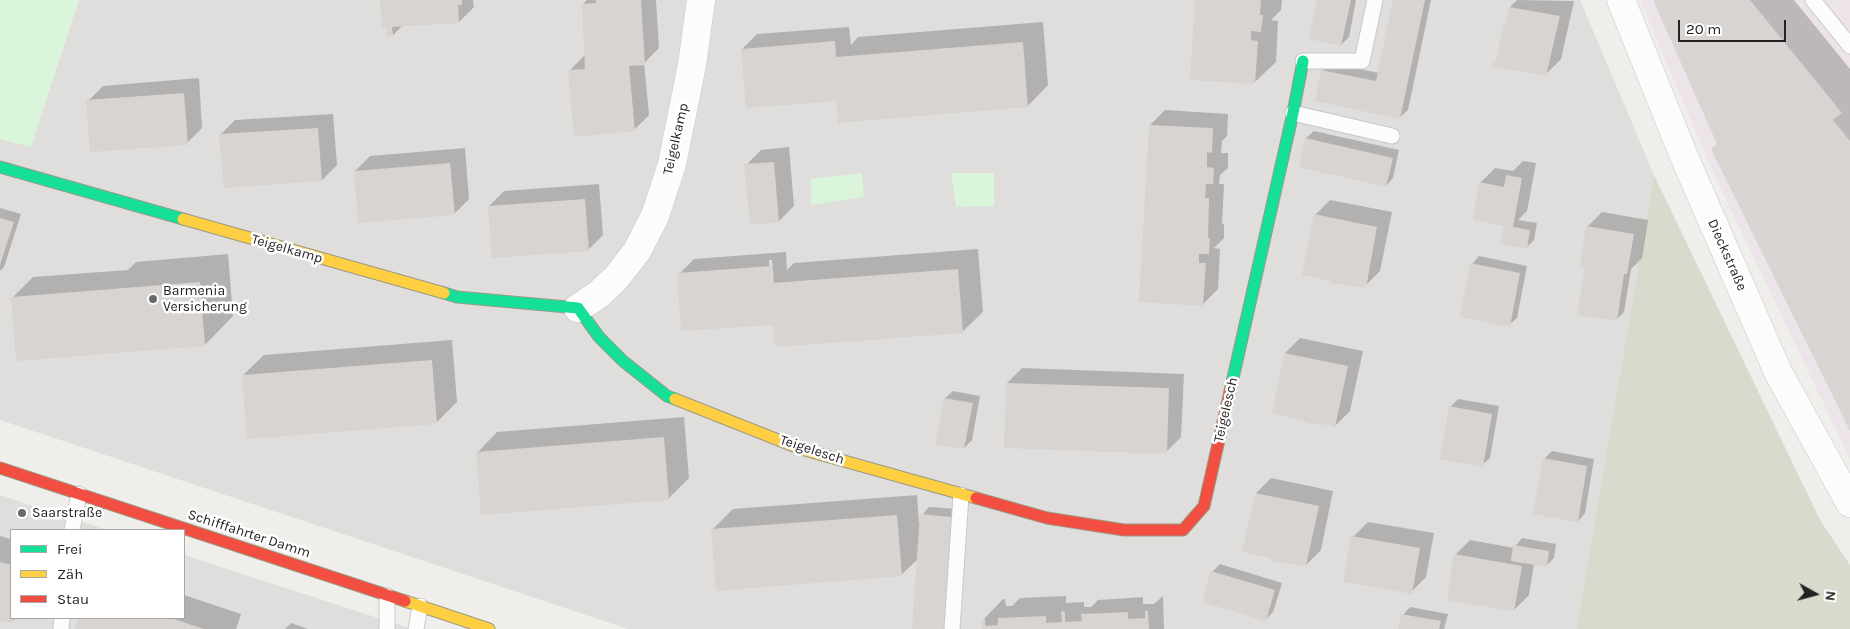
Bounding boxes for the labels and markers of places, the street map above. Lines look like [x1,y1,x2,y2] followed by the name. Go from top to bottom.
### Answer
[163,283,247,316] place label: Barmenia Versicherung
[147,293,159,305] marker: Barmenia Versicherung
[32,505,102,521] place label: Saarstraße
[16,507,28,519] marker: Saarstraße

